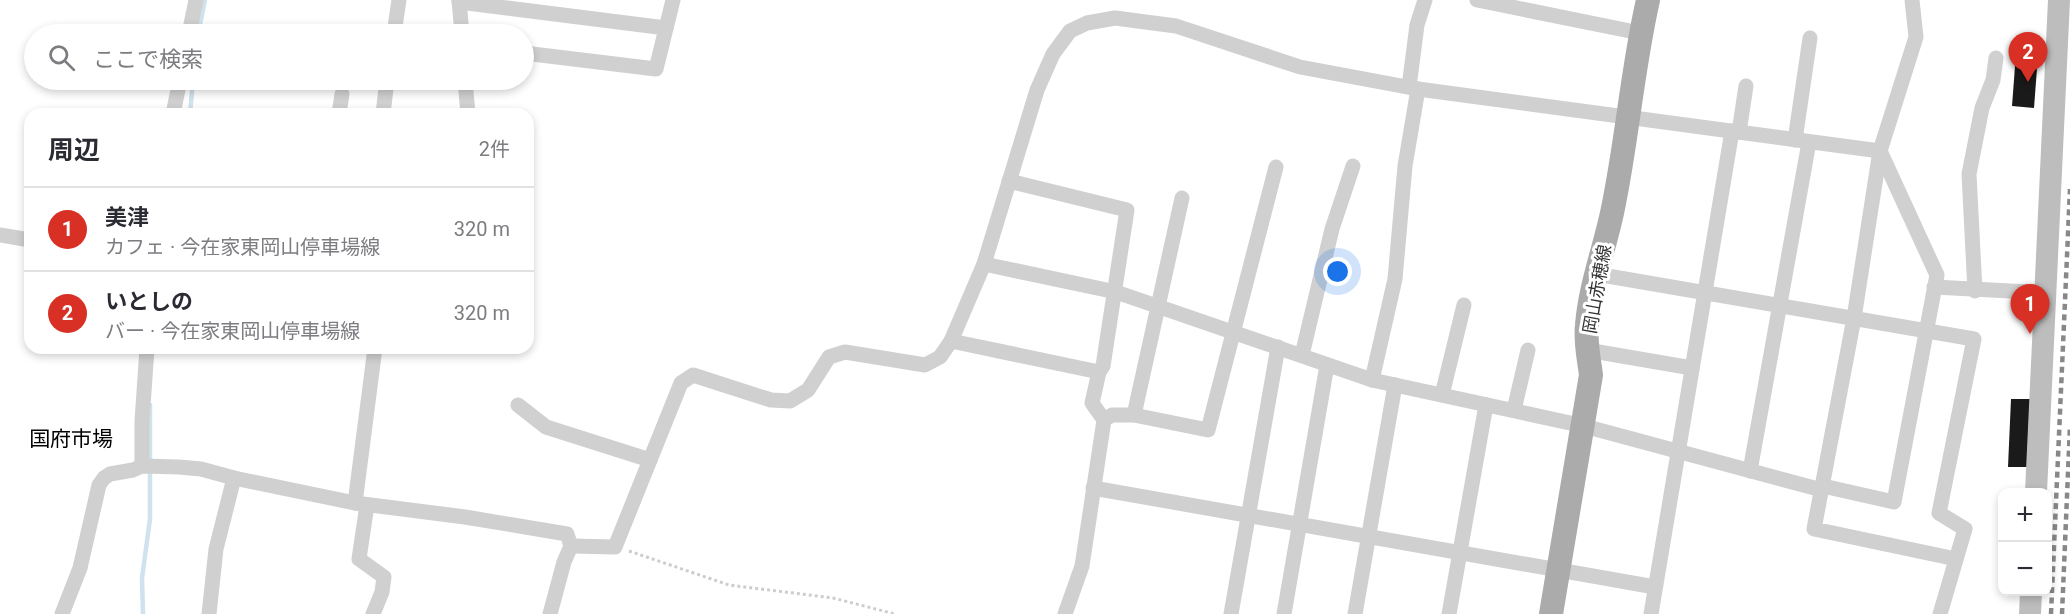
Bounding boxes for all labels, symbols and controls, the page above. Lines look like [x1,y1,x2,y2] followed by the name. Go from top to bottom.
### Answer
[24,24,534,90] search box
[2008,32,2048,82] pin: 2
[45,41,78,74] icon: search
[93,47,203,72] text: ここで検索
[48,135,100,165] text: 周辺
[479,137,510,161] text: 2件
[105,205,149,230] text: 美津
[62,217,73,241] text: 1
[454,217,510,241] text: 320 m
[105,235,380,259] text: カフェ · 今在家東岡山停車場線
[1579,243,1615,335] street label: 岡山赤穂線
[1323,257,1352,286] your location
[2010,284,2050,334] pin: 1
[105,289,193,314] text: いとしの
[62,301,73,325] text: 2
[454,301,510,325] text: 320 m
[105,319,360,343] text: バー · 今在家東岡山停車場線
[29,427,113,451] district label: 国府市場
[1998,488,2052,596] map controls
[1998,488,2052,542] button: +
[1998,542,2052,596] button: −

